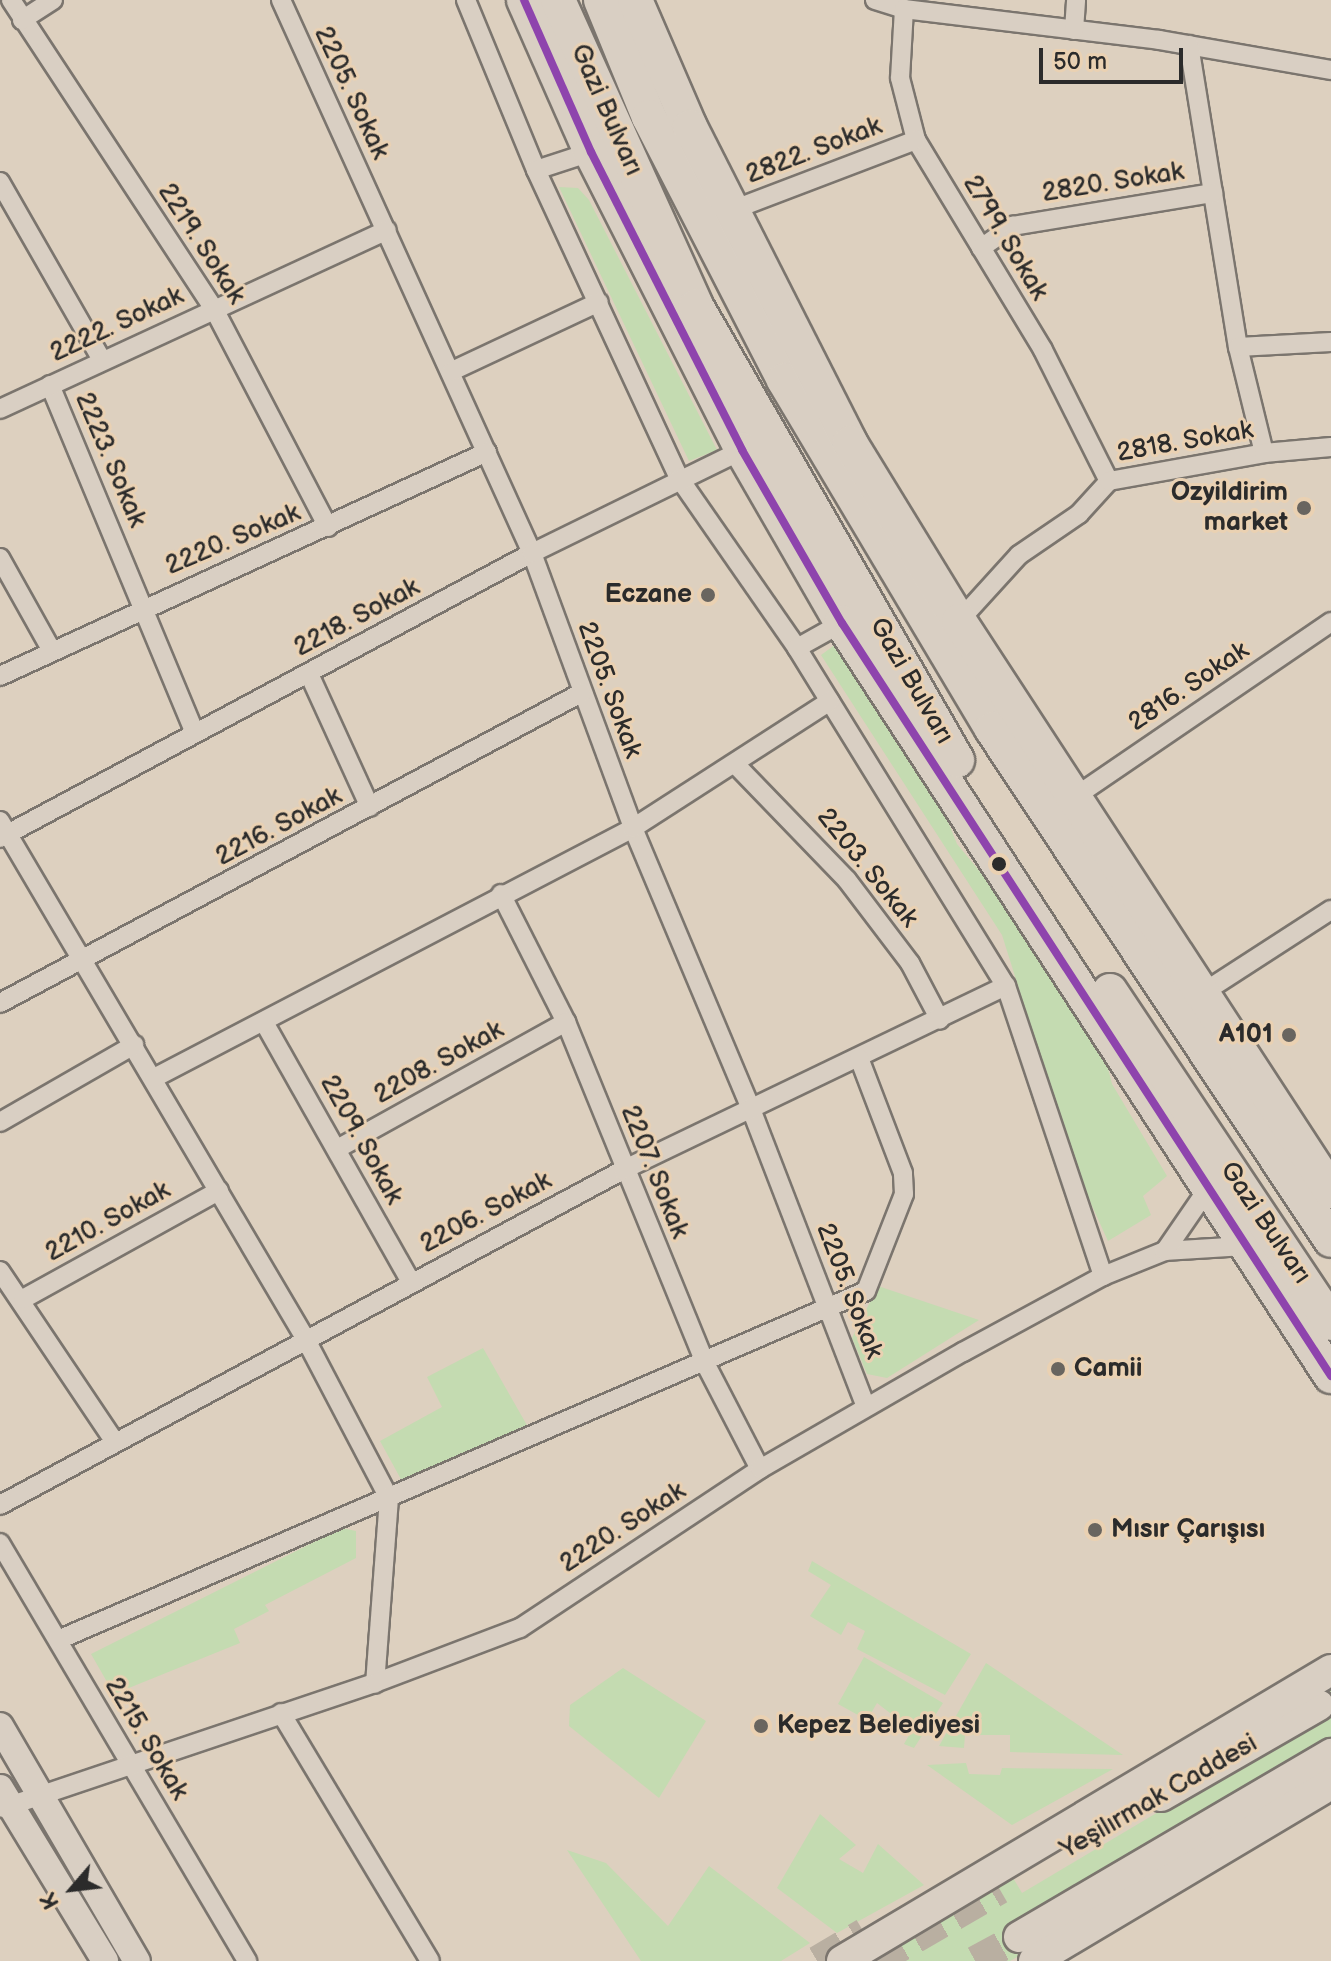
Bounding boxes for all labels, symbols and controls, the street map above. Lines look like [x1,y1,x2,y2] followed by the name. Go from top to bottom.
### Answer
[307,22,395,164] street label: 2205. Sokak
[1043,32,1187,82] scale bar
[563,40,649,180] street label: Gazi Bulvarı
[1053,47,1107,76] text: 50 m
[741,111,887,191] street label: 2822. Sokak
[1040,156,1186,210] street label: 2820. Sokak
[955,170,1055,306] street label: 2799. Sokak
[150,178,252,310] street label: 2219. Sokak
[45,280,189,370] street label: 2222. Sokak
[68,388,152,532] street label: 2223. Sokak
[1114,415,1256,469] street label: 2818. Sokak
[1171,477,1288,538] place label: Ozyildirim market
[161,498,305,582] street label: 2220. Sokak
[1295,499,1313,517] marker: Ozyildirim market
[289,572,425,664] street label: 2218. Sokak
[605,579,692,611] place label: Eczane
[699,586,717,604] marker: Eczane
[862,612,960,750] street label: Gazi Bulvarı
[570,617,648,763] street label: 2205. Sokak
[1123,635,1255,739] street label: 2816. Sokak
[210,781,348,873] street label: 2216. Sokak
[809,802,925,934] street label: 2203. Sokak
[991,856,1007,872] unlabelled marker
[369,1015,509,1111] street label: 2208. Sokak
[1219,1019,1273,1051] place label: A101
[1280,1026,1298,1044] marker: A101
[313,1070,409,1210] street label: 2209. Sokak
[613,1101,695,1243] street label: 2207. Sokak
[1213,1156,1317,1290] street label: Gazi Bulvarı
[415,1165,557,1261] street label: 2206. Sokak
[40,1175,176,1269] street label: 2210. Sokak
[809,1219,889,1363] street label: 2205. Sokak
[1074,1353,1142,1385] place label: Camii
[1049,1360,1067,1378] marker: Camii
[554,1476,692,1580] street label: 2220. Sokak
[1111,1514,1265,1546] place label: Mısır Çarışısı
[1086,1521,1104,1539] marker: Mısır Çarışısı
[97,1672,195,1806] street label: 2215. Sokak
[777,1710,980,1742] place label: Kepez Belediyesi
[752,1717,770,1735] marker: Kepez Belediyesi
[1055,1728,1263,1866] street label: Yeşilırmak Caddesi
[32,1849,112,1929] north arrow
[35,1888,66,1913] text: K

